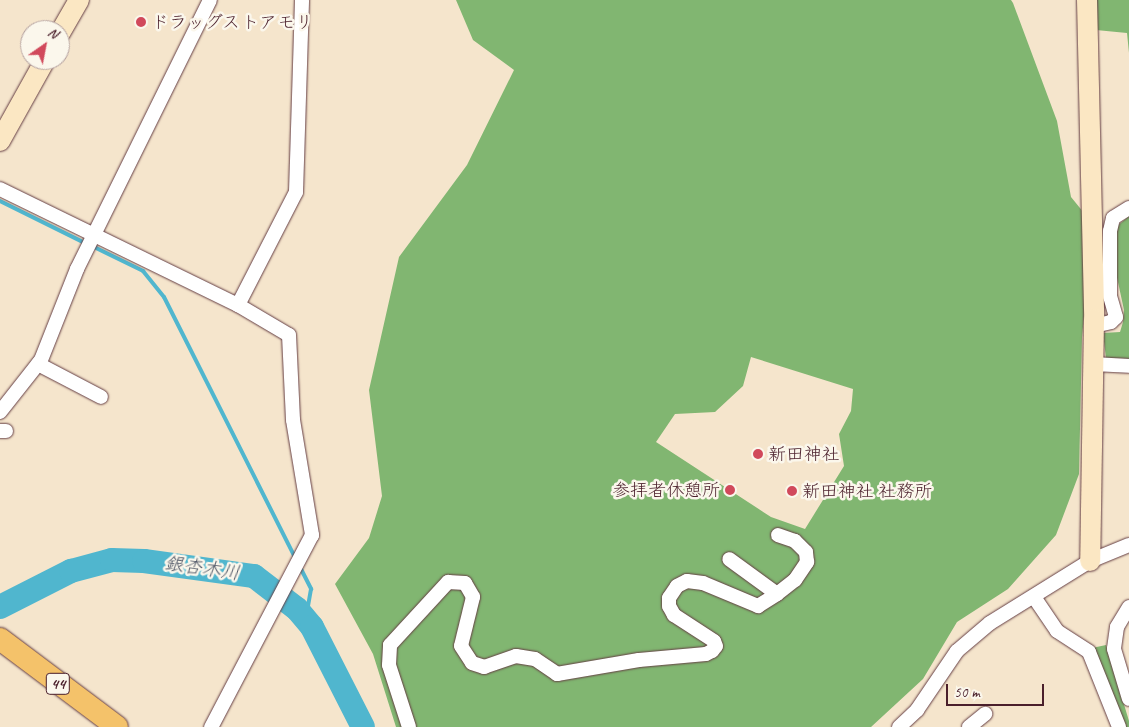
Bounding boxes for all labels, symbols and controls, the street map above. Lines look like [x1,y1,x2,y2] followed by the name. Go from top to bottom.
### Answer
[151,11,313,33] place label: ドラッグストアモリ
[135,16,147,28] marker: ドラッグストアモリ
[20,20,70,70] north arrow
[45,23,61,42] text: N
[768,443,840,465] place label: 新田神社
[752,448,764,460] marker: 新田神社
[612,479,720,501] place label: 参拝者休憩所
[802,480,932,502] place label: 新田神社 社務所
[724,484,736,496] marker: 参拝者休憩所
[786,485,798,497] marker: 新田神社 社務所
[163,552,241,586] water label: 銀杏木川
[46,671,70,698] road number: 44
[949,674,1046,706] scale bar
[954,683,980,702] text: 50 m

